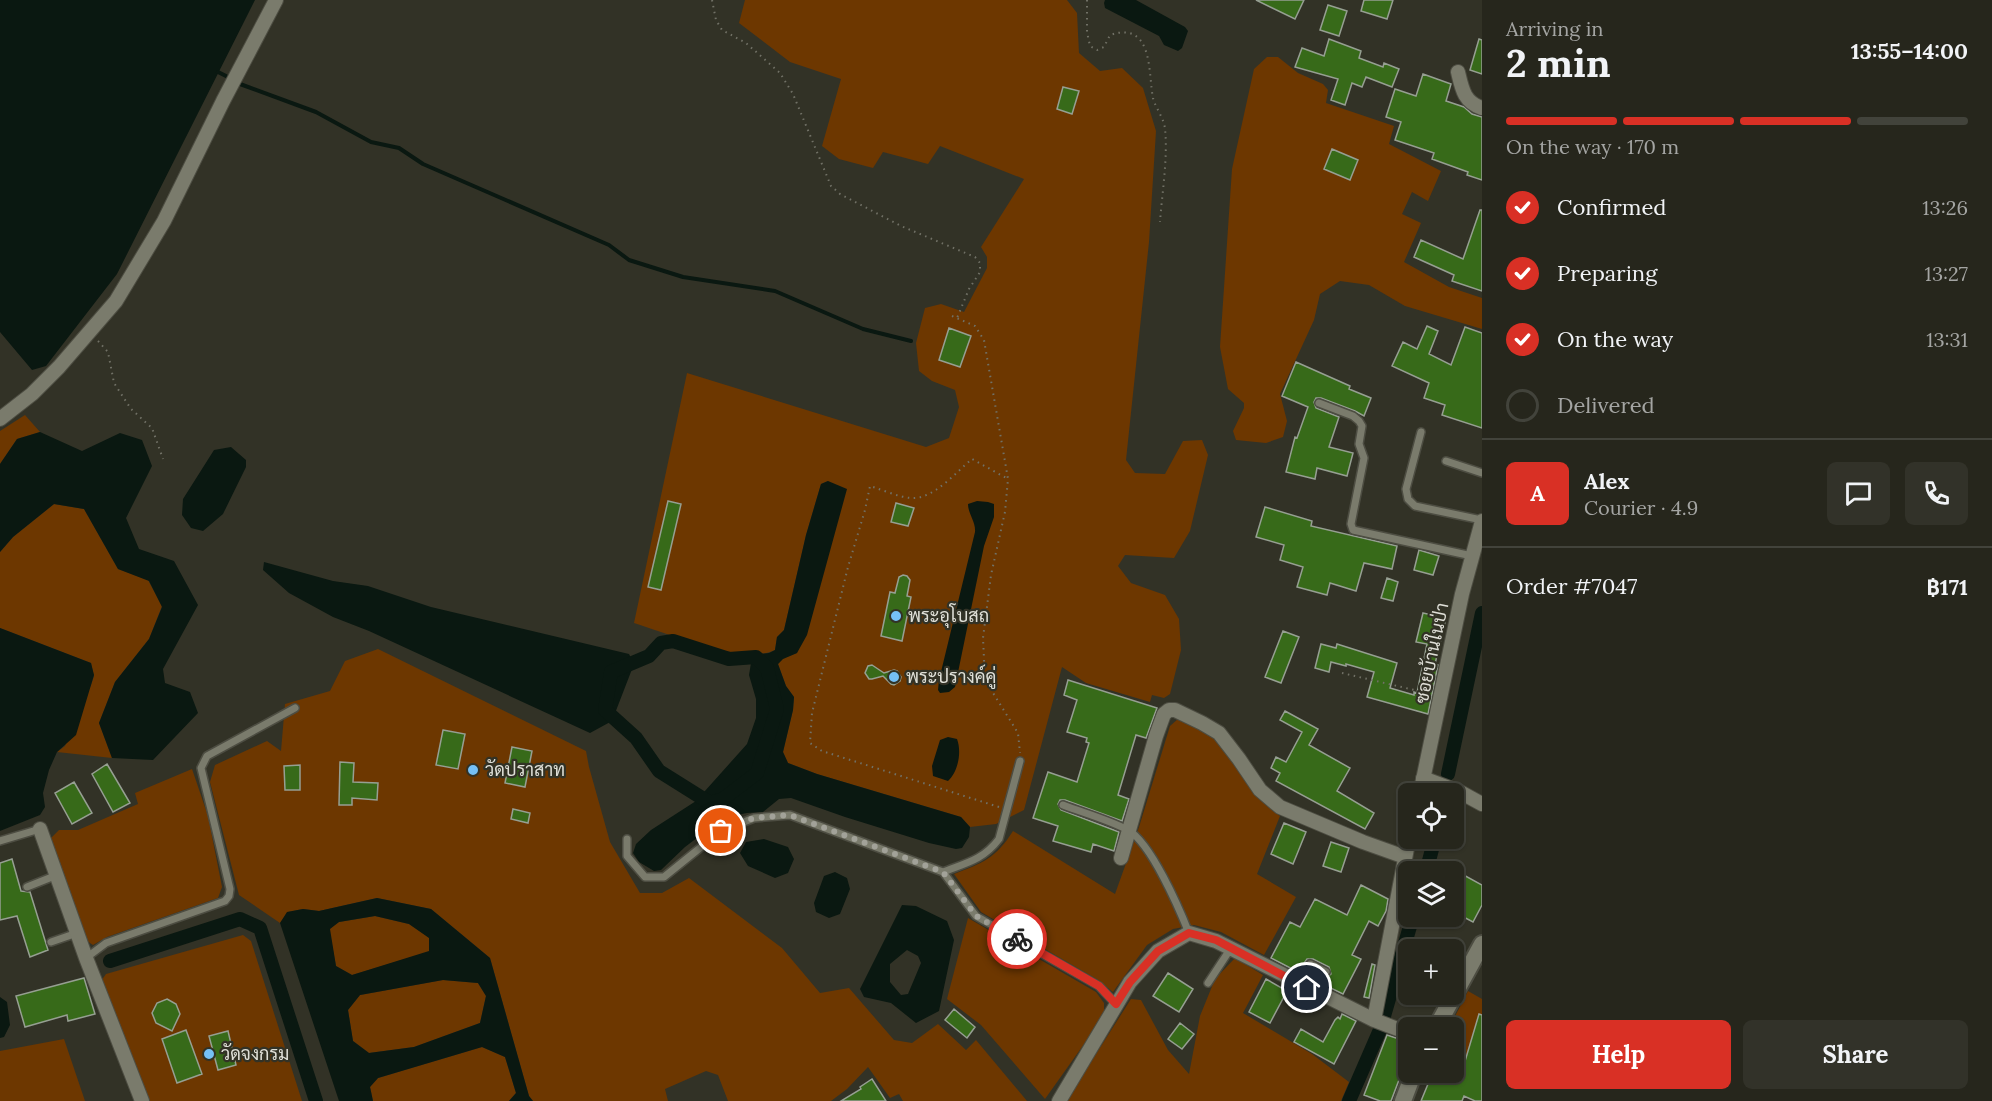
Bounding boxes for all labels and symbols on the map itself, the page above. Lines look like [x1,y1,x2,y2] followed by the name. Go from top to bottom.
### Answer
[1409,600,1453,705] street label: ซอยบ้านในป่า
[908,603,989,628] place label: พระอุโบสถ
[889,609,903,623] marker: พระอุโบสถ
[906,664,996,690] place label: พระปรางค์คู่
[887,670,901,684] marker: พระปรางค์คู่
[485,758,565,781] place label: วัดปราสาท
[466,763,480,777] marker: วัดปราสาท
[695,805,746,856] pin
[987,909,1047,969] courier
[1281,962,1332,1013] pin
[221,1042,289,1065] place label: วัดจงกรม
[202,1047,216,1061] marker: วัดจงกรม

